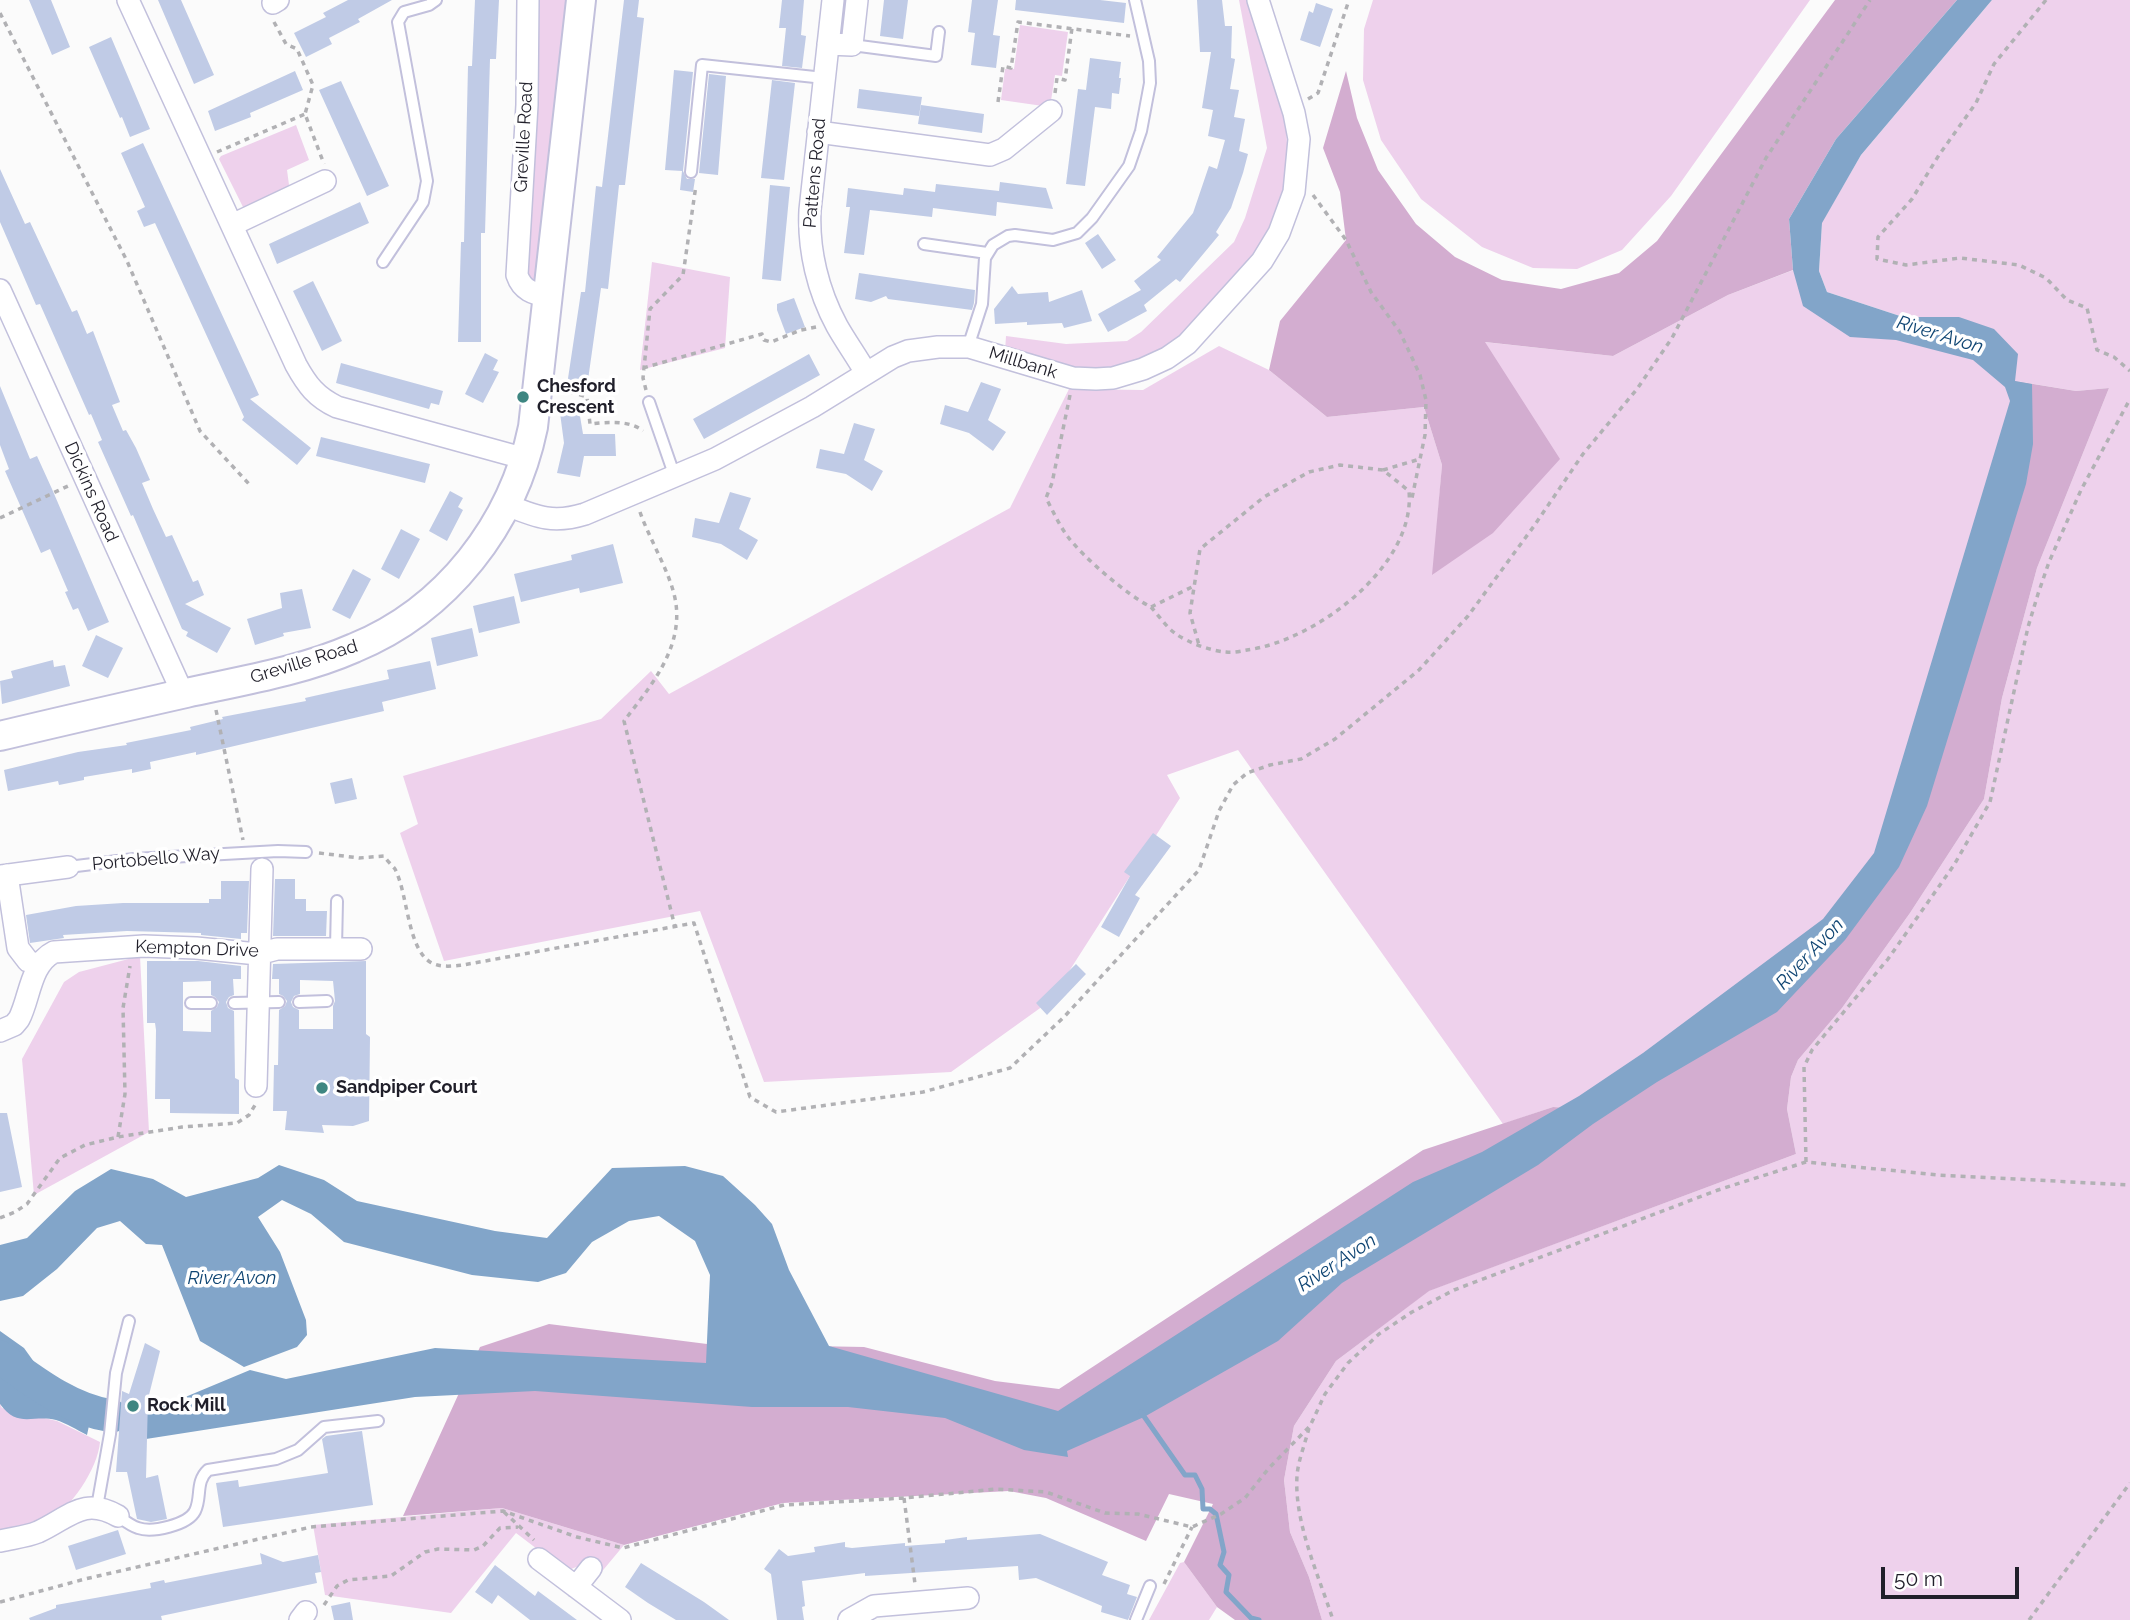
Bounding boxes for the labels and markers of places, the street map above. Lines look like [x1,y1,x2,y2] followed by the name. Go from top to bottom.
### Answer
[537,376,616,418] place label: Chesford Crescent
[515,389,531,405] marker: Chesford Crescent
[336,1077,478,1099] place label: Sandpiper Court
[314,1080,330,1096] marker: Sandpiper Court
[147,1395,226,1417] place label: Rock Mill
[125,1398,141,1414] marker: Rock Mill

